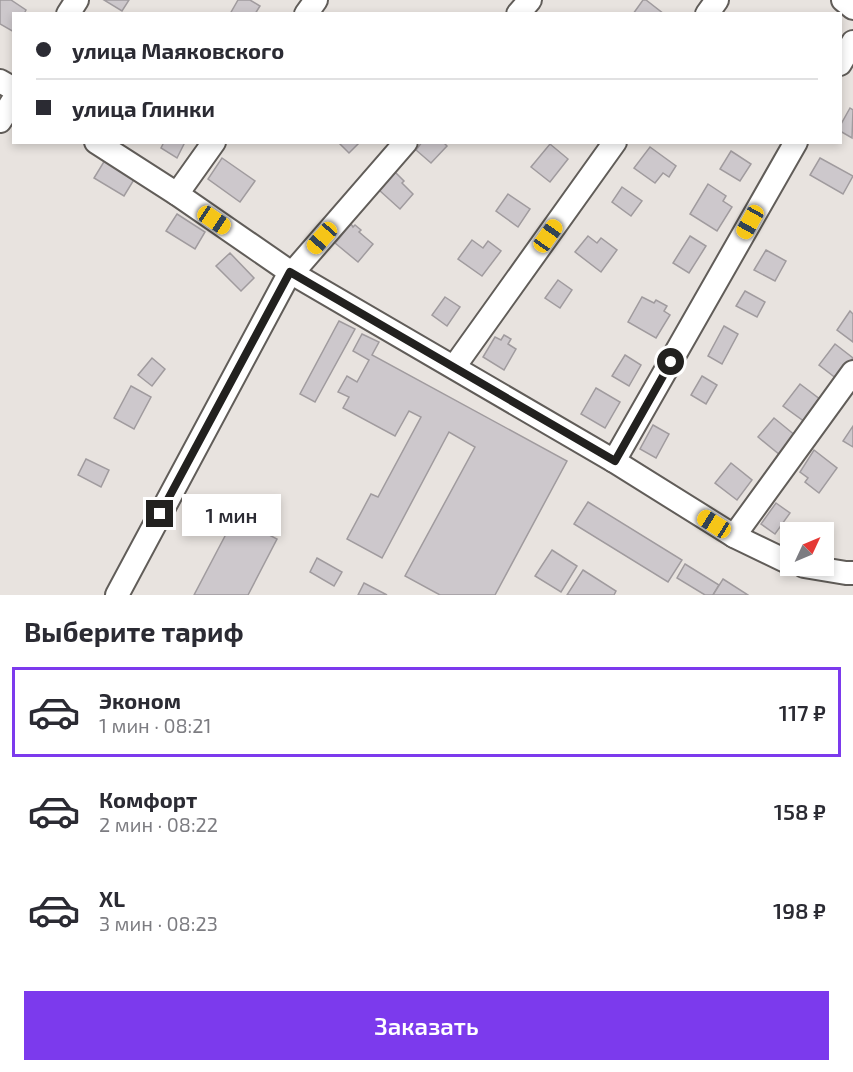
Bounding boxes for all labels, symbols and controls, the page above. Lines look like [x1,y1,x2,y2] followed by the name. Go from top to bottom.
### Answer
[72,37,284,63] text: улица Маяковского
[72,95,215,121] text: улица Глинки
[194,202,234,238] car
[733,202,767,242] car
[530,216,566,256] car
[303,219,341,257] car
[657,348,684,375] route start
[181,493,280,535] callout: 1 мин
[146,500,173,527] route end
[205,503,258,527] text: 1 мин
[694,507,734,541] car
[780,522,834,576] north arrow
[780,522,834,576] map controls
[24,615,244,647] text: Выберите тариф
[27,685,81,739] icon: car
[99,687,181,713] text: Эконом
[779,699,826,725] text: 117 ₽
[99,713,212,737] text: 1 мин · 08:21
[27,784,81,838] icon: car
[99,786,197,812] text: Комфорт
[774,798,826,824] text: 158 ₽
[99,812,218,836] text: 2 мин · 08:22
[27,883,81,937] icon: car
[99,885,125,911] text: XL
[773,897,826,923] text: 198 ₽
[99,911,218,935] text: 3 мин · 08:23
[24,991,829,1060] button: Заказать

